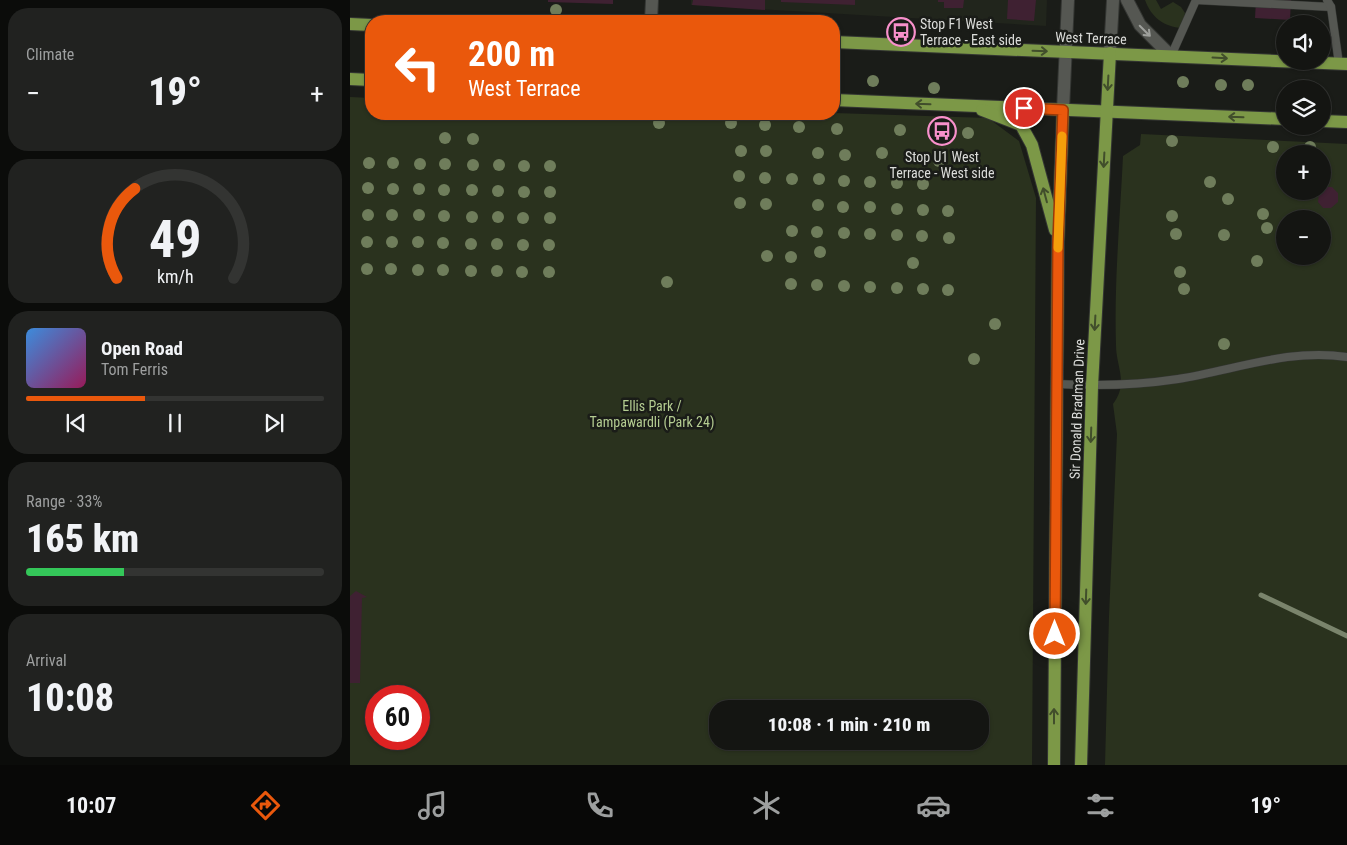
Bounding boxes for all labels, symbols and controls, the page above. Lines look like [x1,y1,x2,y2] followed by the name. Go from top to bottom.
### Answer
[1276,15,1331,265] map controls
[1276,15,1331,70] button: sound
[920,16,1022,48] place label: Stop F1 West Terrace - East side
[886,17,916,47] bus stop icon: Stop F1 West Terrace - East side
[1139,24,1151,36] one-way arrow
[1055,29,1128,47] street label: West Terrace
[468,34,555,75] text: 200 m
[385,35,450,100] icon: left
[26,45,74,64] text: Climate
[1032,46,1048,55] one-way arrow
[1212,54,1228,63] one-way arrow
[148,70,202,114] text: 19°
[1104,74,1113,90] one-way arrow
[468,76,581,101] text: West Terrace
[26,77,40,110] text: −
[310,77,324,110] text: +
[1276,80,1331,135] button: layers
[1003,87,1045,129] pin
[1010,94,1038,122] icon: arrive
[915,99,932,109] one-way arrow
[1229,112,1245,122] one-way arrow
[927,116,957,146] bus stop icon: Stop U1 West Terrace - West side
[1276,145,1331,200] button: +
[890,149,995,181] place label: Stop U1 West Terrace - West side
[1100,152,1109,168] one-way arrow
[1040,187,1050,203] one-way arrow
[149,209,201,270] text: 49
[1276,210,1331,265] button: −
[157,266,193,287] text: km/h
[1091,314,1100,330] one-way arrow
[101,337,183,360] text: Open Road
[1067,338,1087,479] street label: Sir Donald Bradman Drive
[101,360,168,379] text: Tom Ferris
[590,398,714,431] park label: Ellis Park / Tampawardli (Park 24)
[62,409,90,437] icon: previous
[161,409,189,437] icon: pause
[260,409,288,437] icon: next
[1086,426,1095,442] one-way arrow
[26,492,102,511] text: Range · 33%
[26,517,139,561] text: 165 km
[1081,588,1091,605] one-way arrow
[1028,607,1080,659] position arrow
[26,651,67,670] text: Arrival
[26,676,114,720] text: 10:08
[365,685,430,750] speed limit sign: 60
[1049,709,1059,725] one-way arrow
[768,713,930,736] text: 10:08 · 1 min · 210 m
[248,788,283,823] icon: directions
[415,788,450,823] icon: music
[582,788,617,823] icon: phone
[749,788,784,823] icon: climate
[916,788,951,823] icon: car
[1083,788,1118,823] icon: filters
[66,793,116,818] text: 10:07
[1250,793,1281,818] text: 19°

